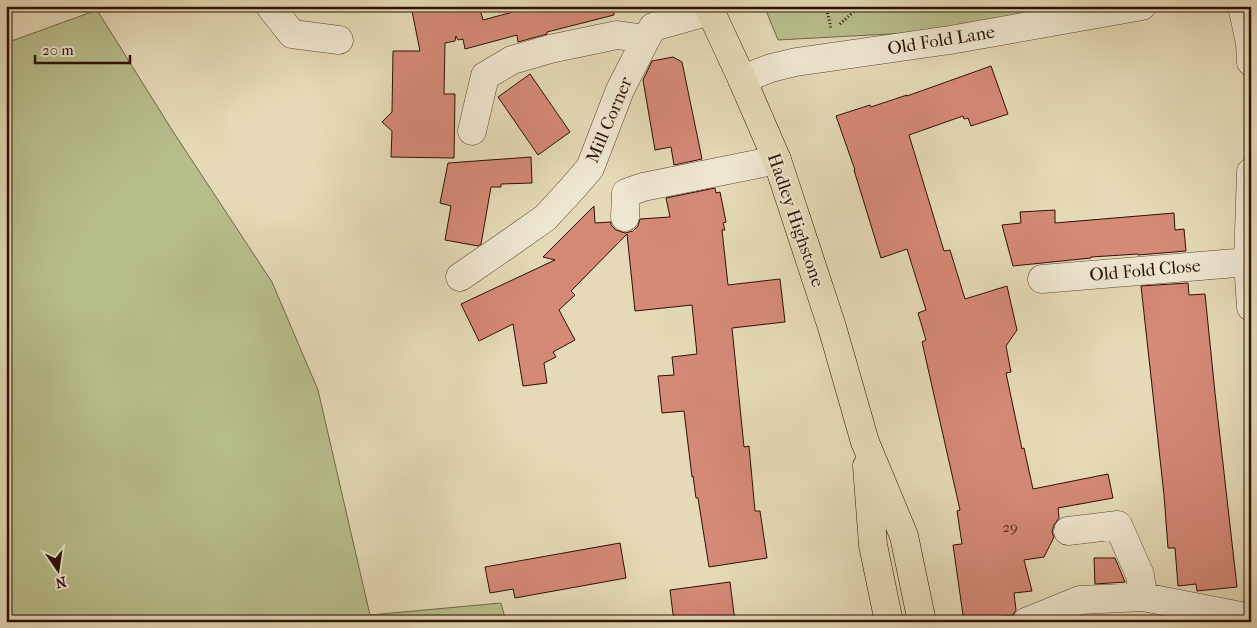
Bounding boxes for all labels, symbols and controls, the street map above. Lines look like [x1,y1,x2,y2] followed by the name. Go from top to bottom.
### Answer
[886,22,996,59] street label: Old Fold Lane
[35,32,130,64] scale bar
[42,41,74,59] text: 20 m
[582,74,637,166] street label: Mill Corner
[763,151,828,290] street label: Hadley Highstone
[1089,255,1202,286] street label: Old Fold Close
[1002,518,1018,536] house number: 29
[32,546,82,596] north arrow
[53,573,68,592] text: N

